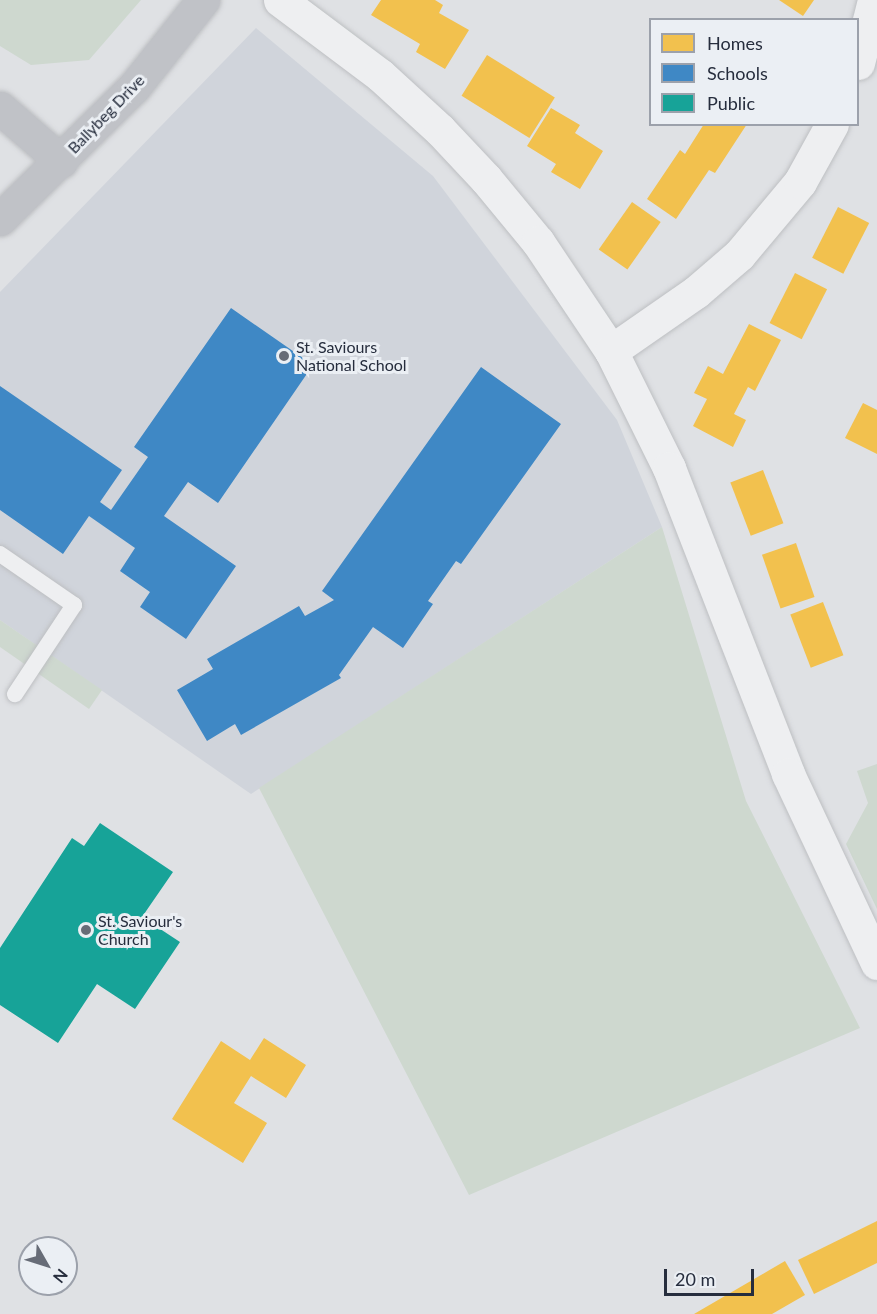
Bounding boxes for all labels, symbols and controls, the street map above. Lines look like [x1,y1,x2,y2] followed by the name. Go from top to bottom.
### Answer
[649,18,859,126] legend
[707,32,763,54] text: Homes
[707,62,768,84] text: Schools
[64,71,148,157] street label: Ballybeg Drive
[707,92,755,114] text: Public
[296,337,407,375] place label: St. Saviours National School
[277,349,291,363] marker: St. Saviours National School
[98,911,182,949] place label: St. Saviour's Church
[79,923,93,937] marker: St. Saviour's Church
[18,1236,78,1296] north arrow
[667,1257,757,1295] scale bar
[50,1266,72,1287] text: N
[675,1268,715,1290] text: 20 m

